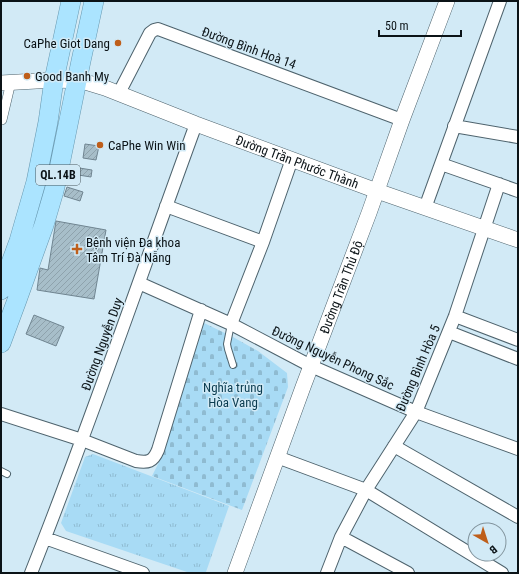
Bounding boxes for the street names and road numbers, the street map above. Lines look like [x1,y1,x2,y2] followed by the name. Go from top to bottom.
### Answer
[200,24,299,72] street label: Đường Bình Hoà 14
[234,132,361,191] street label: Đường Trần Phước Thành
[36,165,80,185] road number: QL.14B
[316,238,365,336] street label: Đường Trần Thủ Độ
[78,295,126,392] street label: Đường Nguyễn Duy
[393,322,443,414] street label: Đường Bình Hòa 5
[270,323,396,393] street label: Đường Nguyễn Phong Sắc

